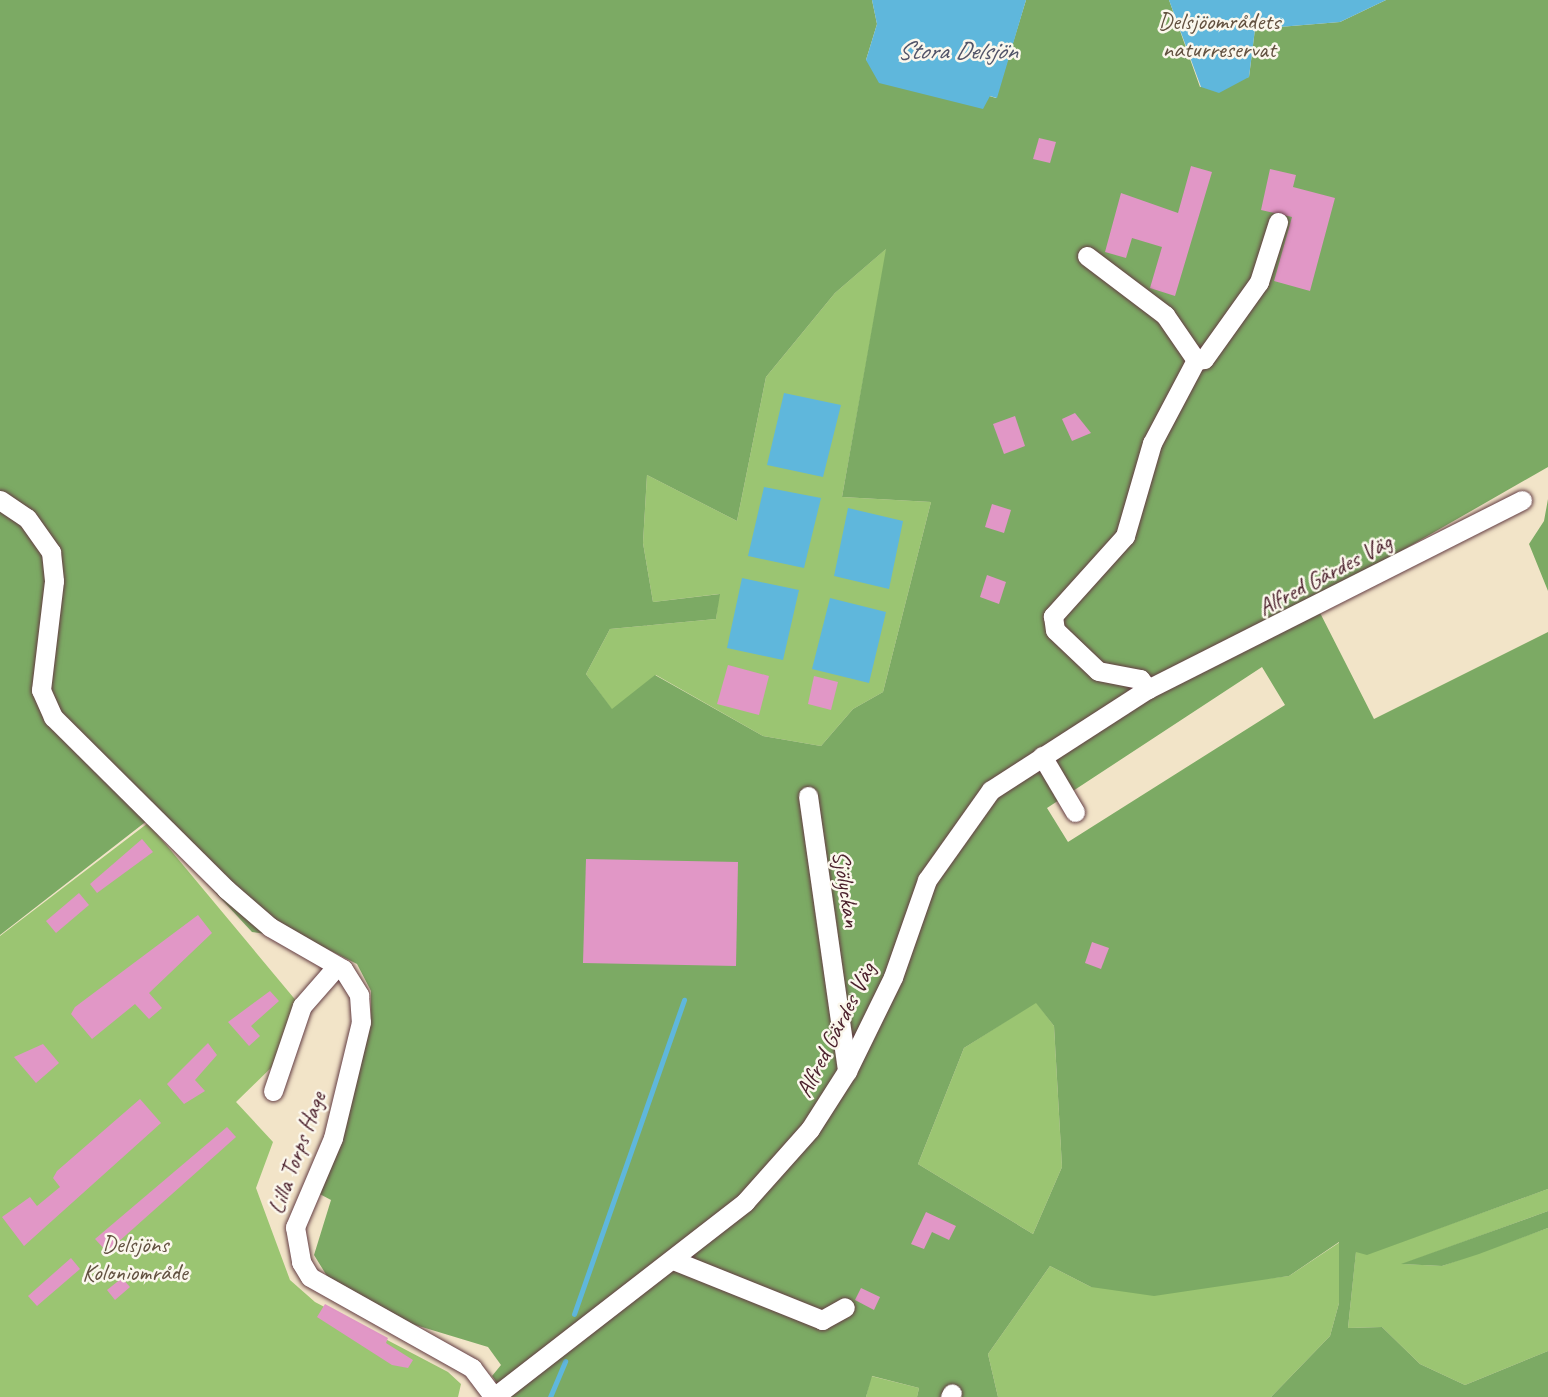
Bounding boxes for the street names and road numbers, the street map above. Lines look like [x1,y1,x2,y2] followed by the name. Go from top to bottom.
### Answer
[1253,528,1397,622] street label: Alfred Gärdes Väg
[826,849,866,929] street label: Sjölyckan
[790,958,882,1102] street label: Alfred Gärdes Väg
[262,1088,332,1218] street label: Lilla Torps Hage

